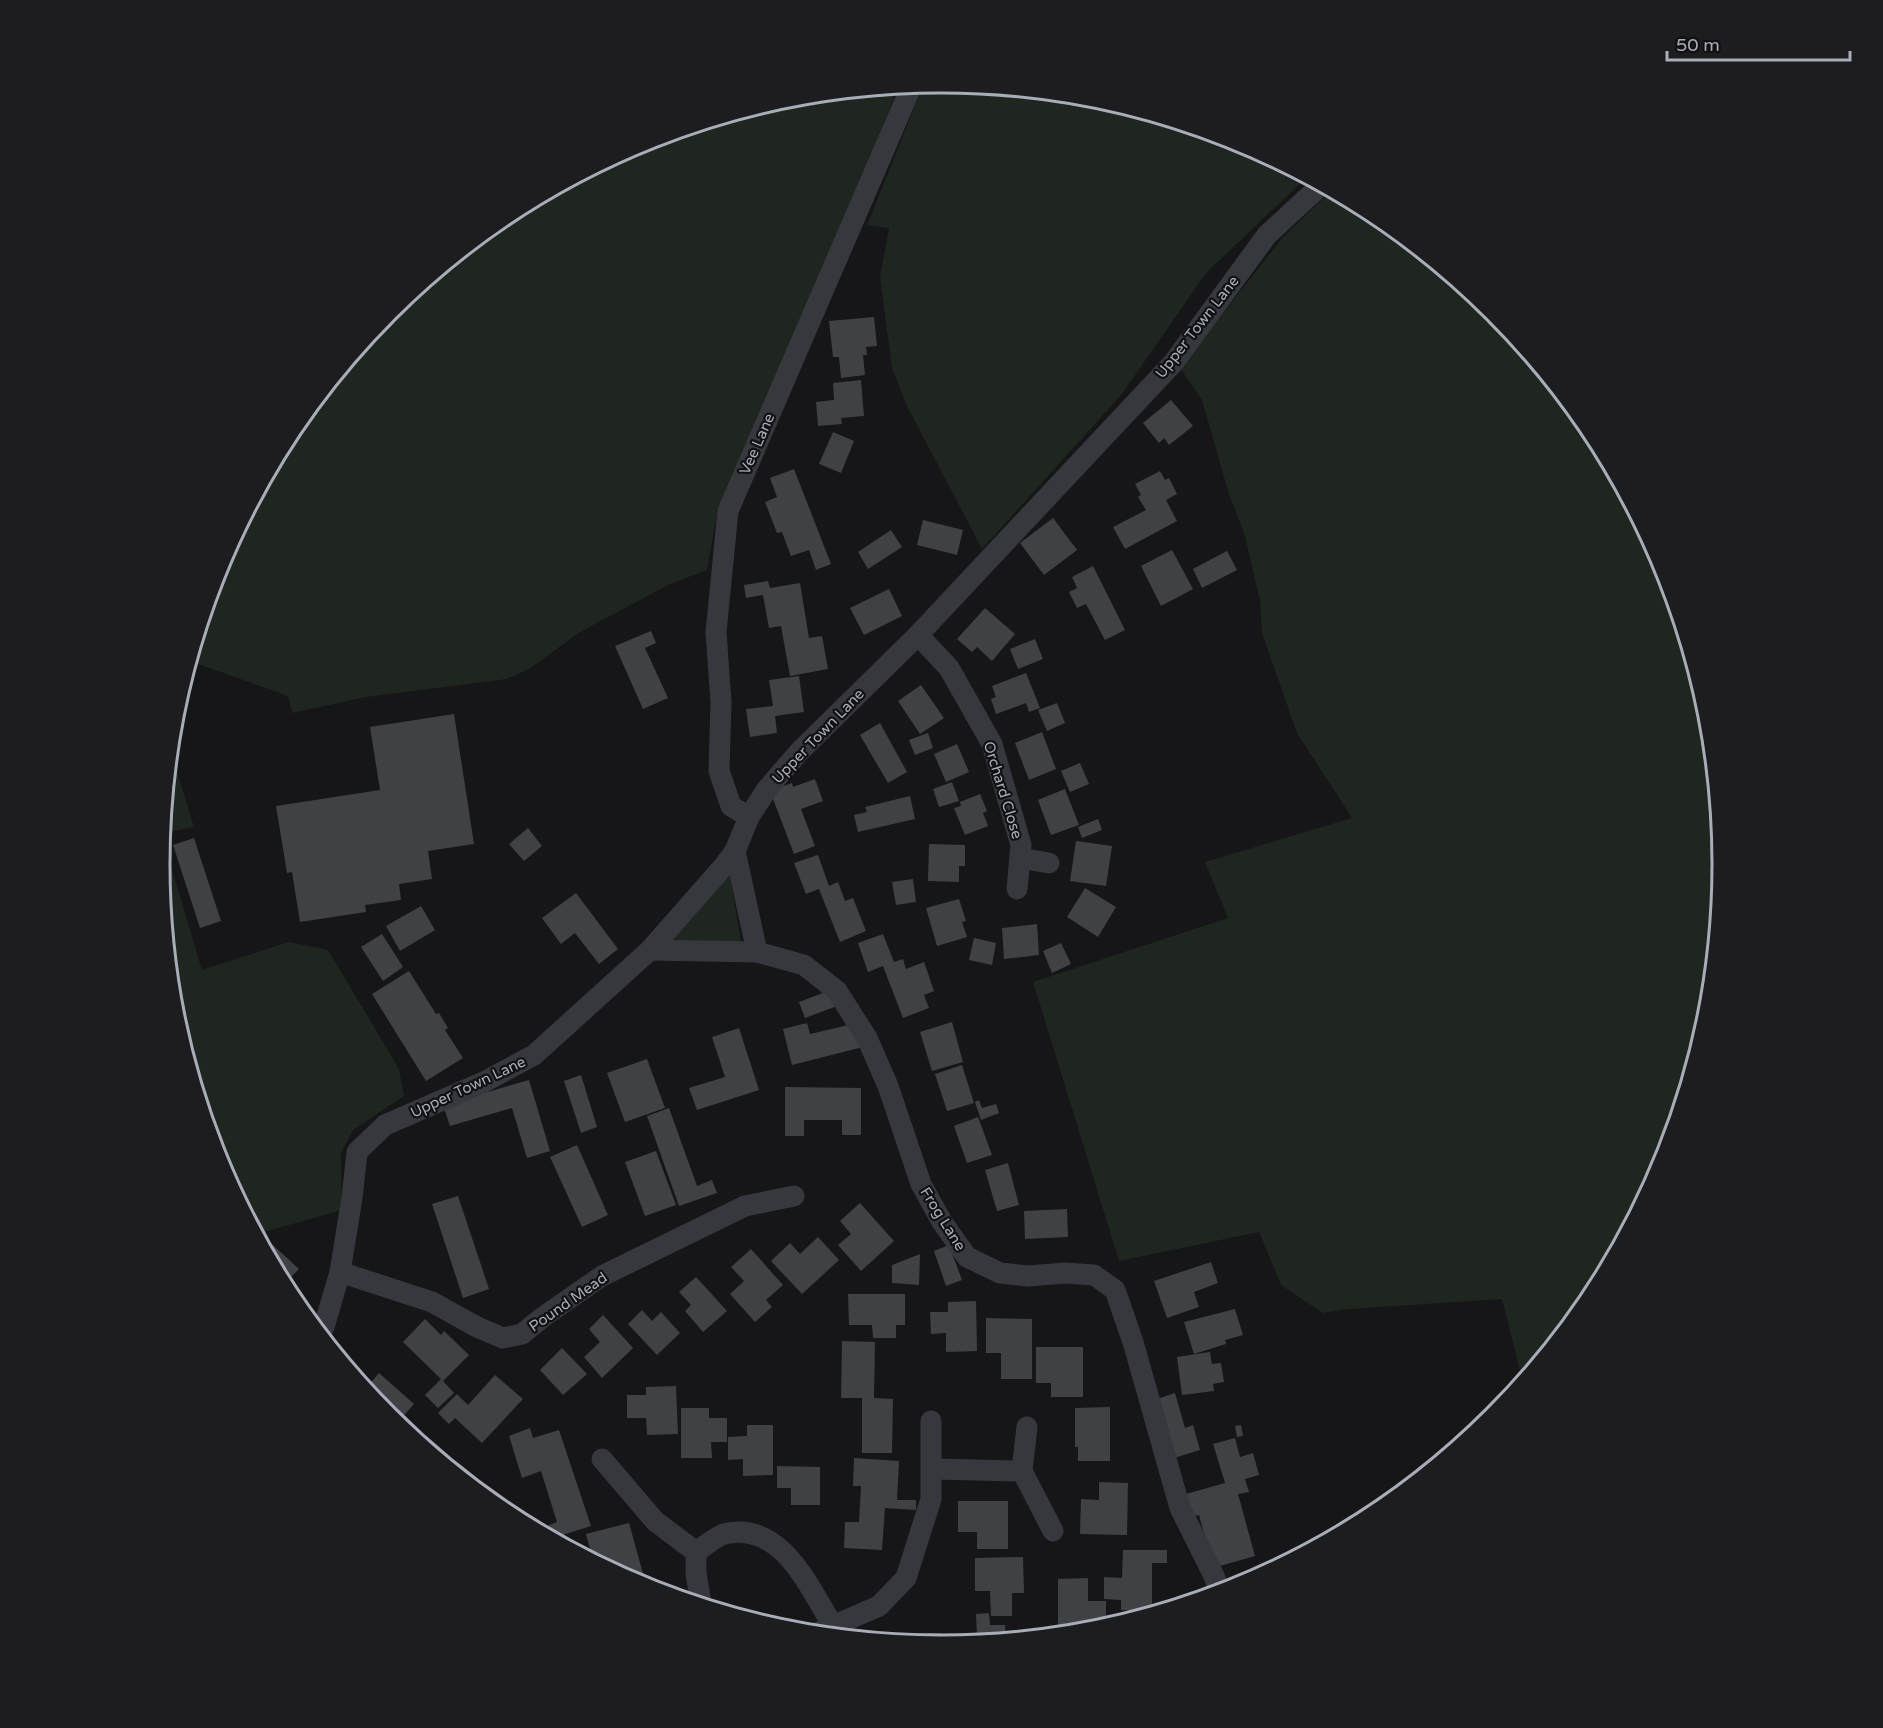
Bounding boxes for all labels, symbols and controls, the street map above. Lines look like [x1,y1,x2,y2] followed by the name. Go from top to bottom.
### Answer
[1667,24,1850,62] scale bar
[1676,34,1720,56] text: 50 m
[1151,272,1243,382] street label: Upper Town Lane
[736,411,778,477] street label: Vee Lane
[768,685,868,787] street label: Upper Town Lane
[980,739,1026,841] street label: Orchard Close
[408,1052,528,1122] street label: Upper Town Lane
[916,1184,970,1254] street label: Frog Lane
[525,1268,611,1336] street label: Pound Mead

